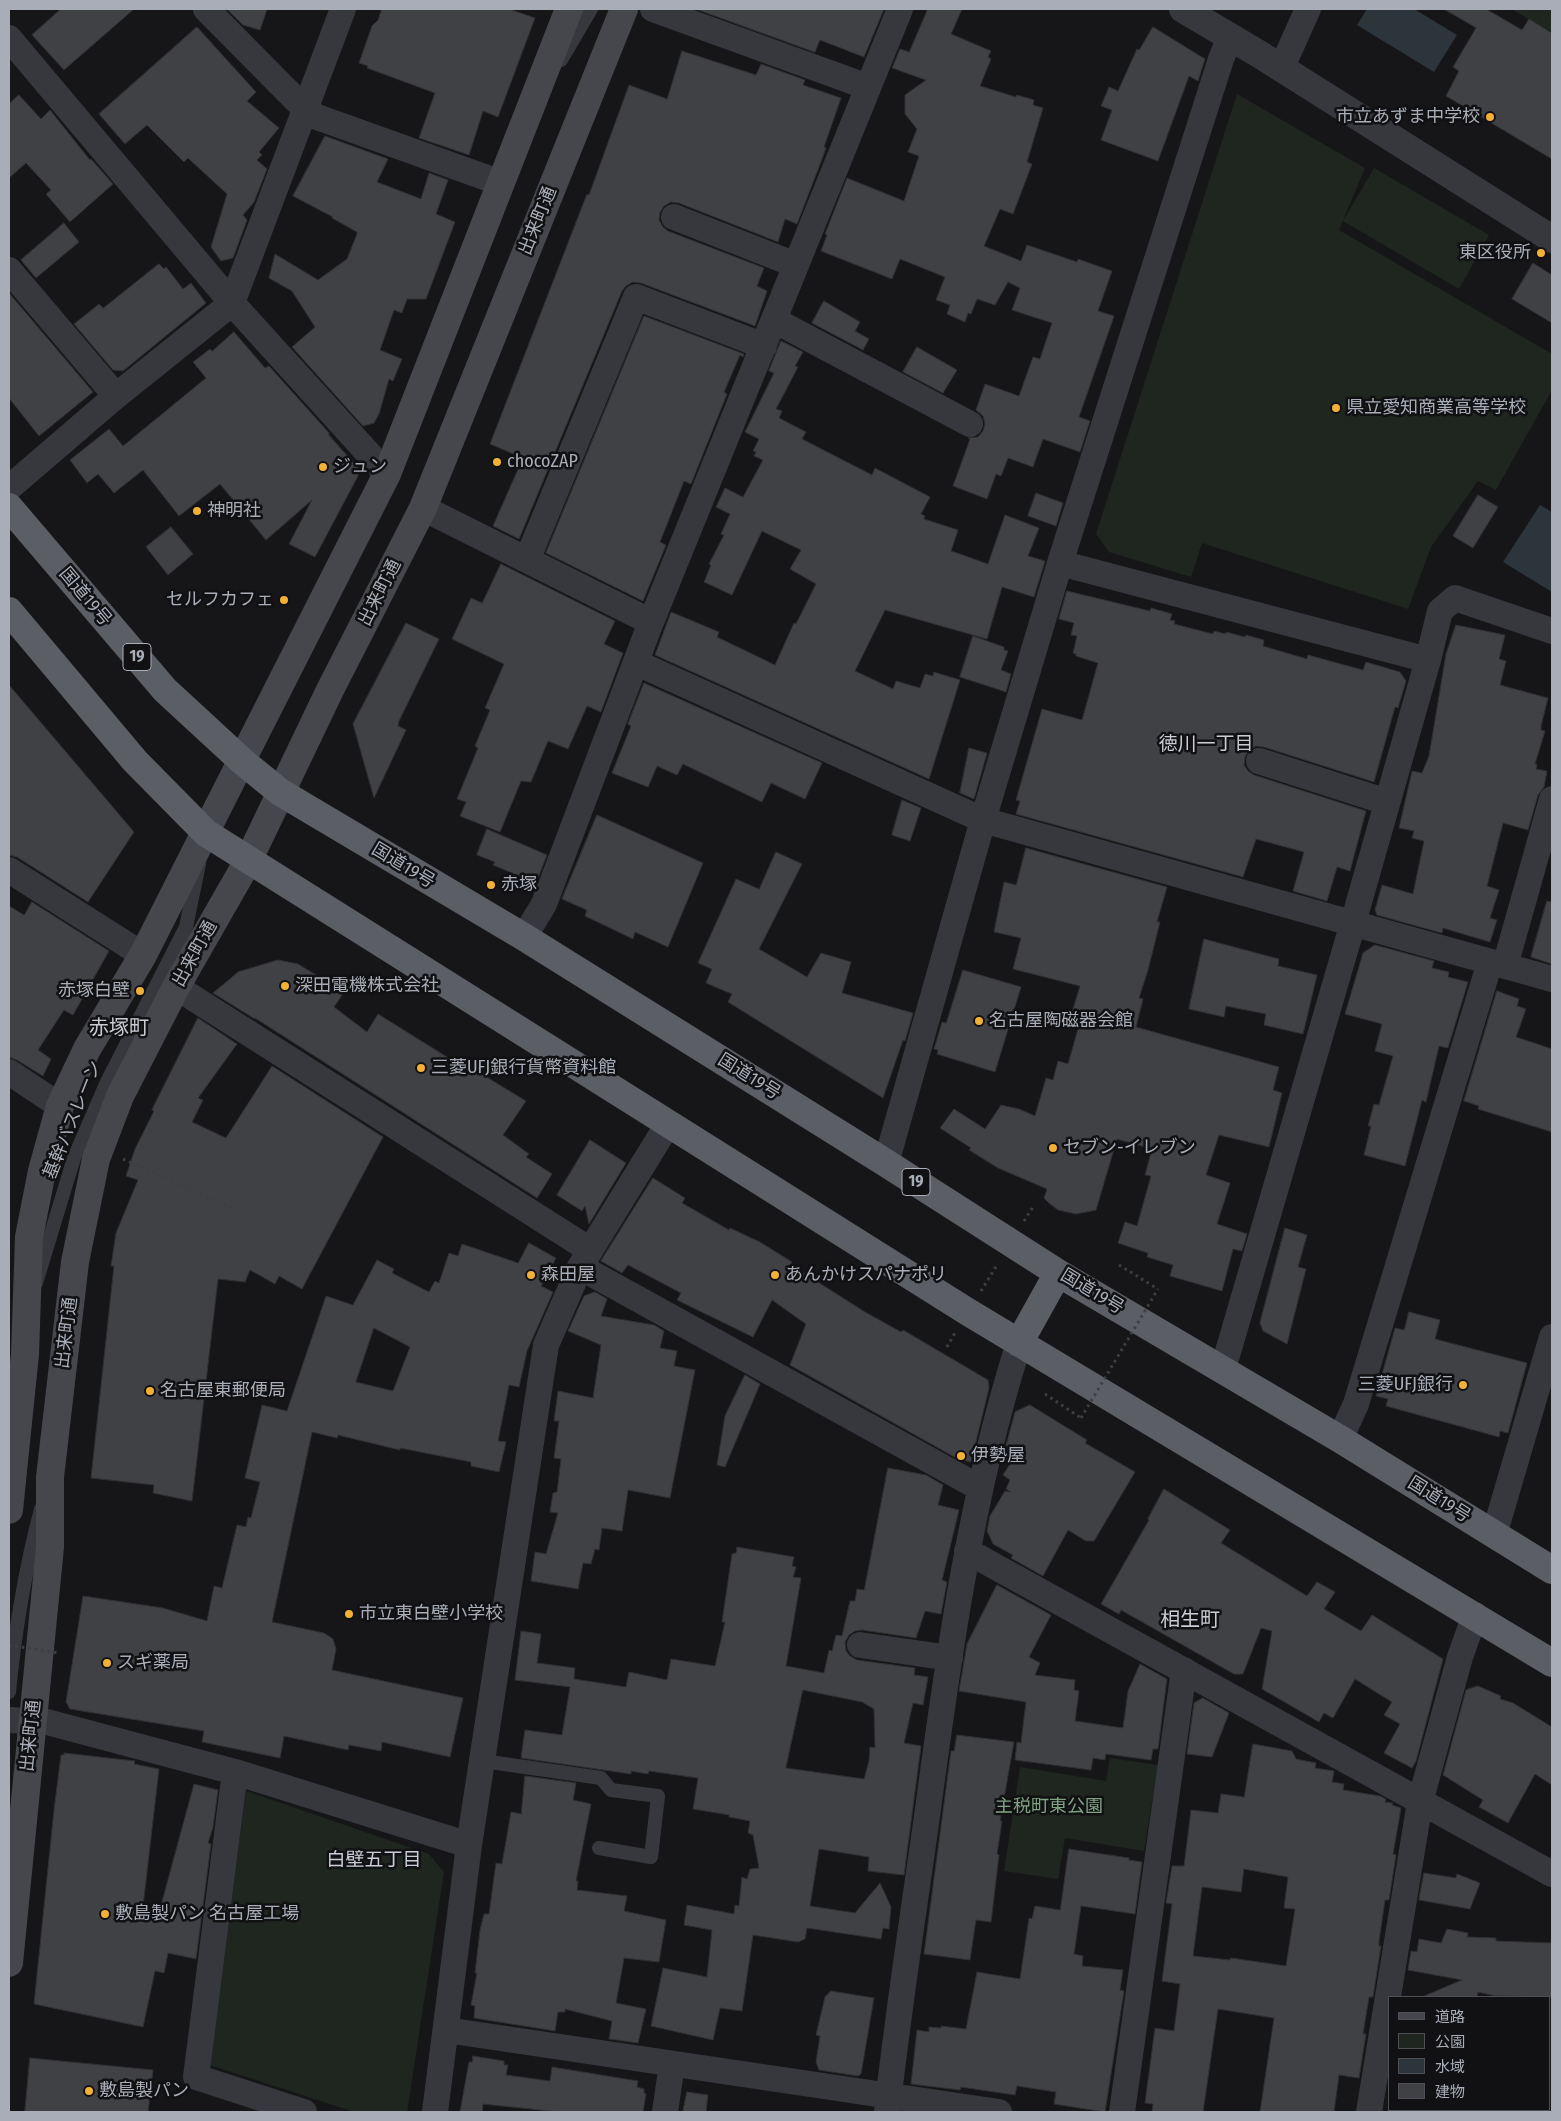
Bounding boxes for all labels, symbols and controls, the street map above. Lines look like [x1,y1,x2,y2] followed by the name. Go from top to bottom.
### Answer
[1336,106,1480,128] place label: 市立あずま中学校
[1484,111,1496,123] marker: 市立あずま中学校
[515,184,561,258] street label: 出来町通
[1459,242,1531,264] place label: 東区役所
[1535,247,1547,259] marker: 東区役所
[1346,397,1526,419] place label: 県立愛知商業高等学校
[1330,402,1342,414] marker: 県立愛知商業高等学校
[507,451,578,473] place label: chocoZAP
[333,456,387,478] place label: ジュン
[491,456,503,468] marker: chocoZAP
[317,461,329,473] marker: ジュン
[207,500,261,522] place label: 神明社
[191,505,203,517] marker: 神明社
[354,556,406,630] street label: 出来町通
[54,563,116,631] street label: 国道19号
[166,589,274,611] place label: セルフカフェ
[278,594,290,606] marker: セルフカフェ
[123,644,151,670] road number: 19
[1159,734,1253,756] district label: 徳川一丁目
[368,839,438,893] street label: 国道19号
[501,874,537,896] place label: 赤塚
[485,879,497,891] marker: 赤塚
[168,917,222,991] street label: 出来町通
[295,975,439,997] place label: 深田電機株式会社
[58,980,130,1002] place label: 赤塚白壁
[279,980,291,992] marker: 深田電機株式会社
[134,985,146,997] marker: 赤塚白壁
[989,1010,1133,1032] place label: 名古屋陶磁器会館
[973,1015,985,1027] marker: 名古屋陶磁器会館
[89,1016,149,1040] district label: 赤塚町
[714,1049,784,1105] street label: 国道19号
[431,1057,616,1079] place label: 三菱UFJ銀行貨幣資料館
[39,1058,107,1182] street label: 基幹バスレーン
[415,1062,427,1074] marker: 三菱UFJ銀行貨幣資料館
[1063,1137,1196,1159] place label: セブン-イレブン
[1047,1142,1059,1154] marker: セブン-イレブン
[902,1168,930,1196] road number: 19
[541,1264,595,1286] place label: 森田屋
[785,1264,947,1286] place label: あんかけスパナポリ
[1057,1265,1127,1319] street label: 国道19号
[525,1269,537,1281] marker: 森田屋
[769,1269,781,1281] marker: あんかけスパナポリ
[52,1296,82,1370] street label: 出来町通
[1358,1374,1453,1396] place label: 三菱UFJ銀行
[1457,1379,1469,1391] marker: 三菱UFJ銀行
[160,1380,286,1402] place label: 名古屋東郵便局
[144,1385,156,1397] marker: 名古屋東郵便局
[971,1445,1025,1467] place label: 伊勢屋
[955,1450,967,1462] marker: 伊勢屋
[1404,1472,1474,1528] street label: 国道19号
[359,1603,503,1625] place label: 市立東白壁小学校
[343,1608,355,1620] marker: 市立東白壁小学校
[1160,1608,1220,1632] district label: 相生町
[117,1652,189,1674] place label: スギ薬局
[101,1657,113,1669] marker: スギ薬局
[16,1699,46,1773] street label: 出来町通
[995,1796,1103,1818] park label: 主税町東公園
[327,1850,421,1872] district label: 白壁五丁目
[115,1903,299,1925] place label: 敷島製パン 名古屋工場
[99,1908,111,1920] marker: 敷島製パン 名古屋工場
[1388,1996,1551,2111] legend
[1435,2008,1465,2026] text: 道路
[1435,2033,1465,2051] text: 公園
[1435,2058,1465,2076] text: 水域
[99,2080,189,2102] place label: 敷島製パン
[1435,2083,1465,2101] text: 建物
[83,2085,95,2097] marker: 敷島製パン

